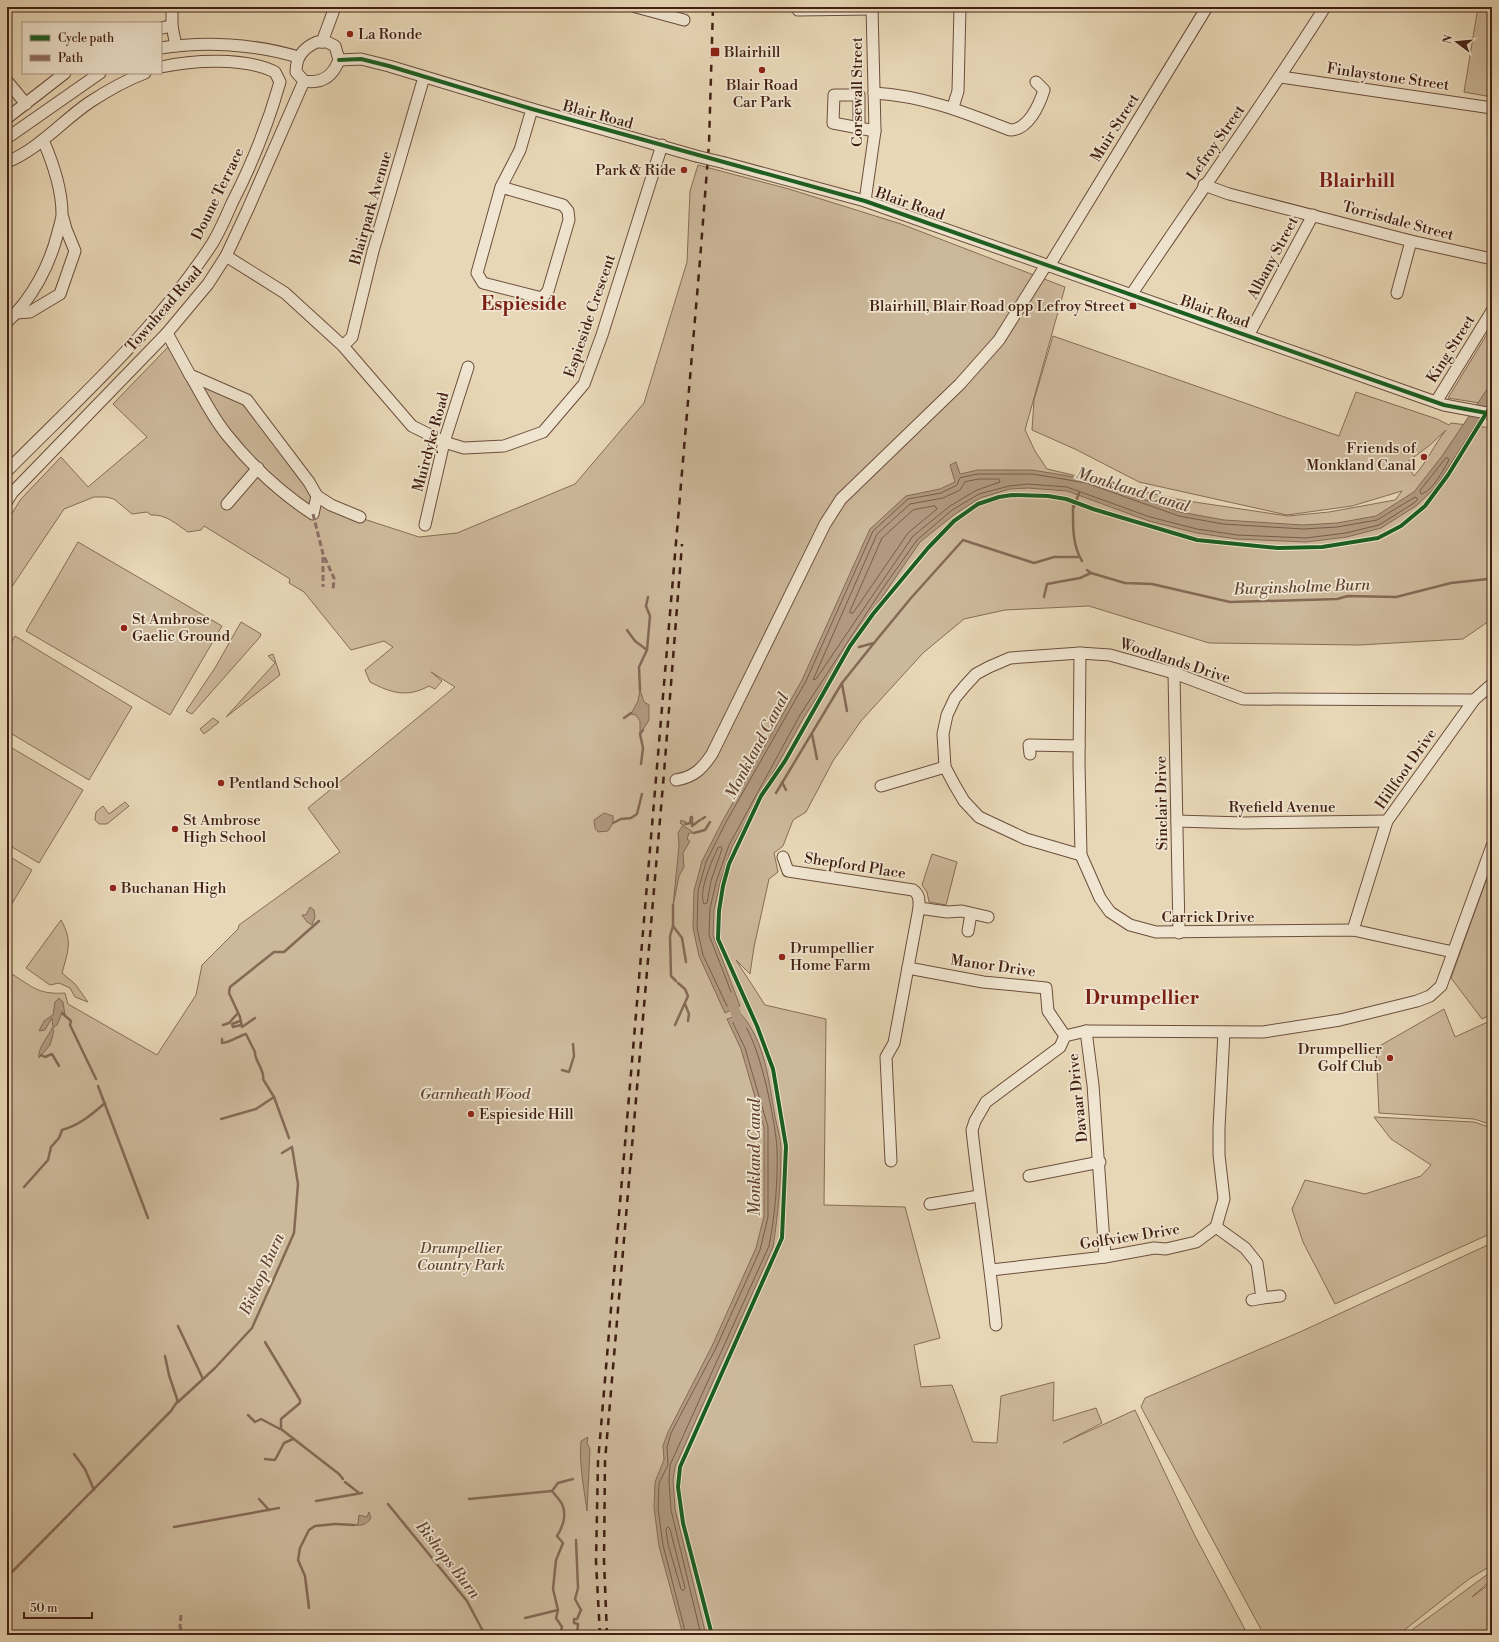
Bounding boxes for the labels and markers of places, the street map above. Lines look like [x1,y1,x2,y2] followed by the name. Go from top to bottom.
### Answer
[358,25,422,44] place label: La Ronde
[345,29,355,39] marker: La Ronde
[723,43,781,62] place label: Blairhill
[709,46,721,58] marker: Blairhill
[757,65,767,75] marker: Blair Road Car Park
[725,76,798,112] place label: Blair Road Car Park
[595,161,676,180] place label: Park & Ride
[679,165,689,175] marker: Park & Ride
[869,297,1126,316] place label: Blairhill, Blair Road opp Lefroy Street
[1128,301,1138,311] marker: Blairhill, Blair Road opp Lefroy Street
[1306,439,1417,475] place label: Friends of Monkland Canal
[1419,452,1429,462] marker: Friends of Monkland Canal
[132,610,231,646] place label: St Ambrose Gaelic Ground
[119,623,129,633] marker: St Ambrose Gaelic Ground
[229,774,340,793] place label: Pentland School
[216,778,226,788] marker: Pentland School
[183,811,267,847] place label: St Ambrose High School
[170,824,180,834] marker: St Ambrose High School
[120,879,226,898] place label: Buchanan High
[108,883,118,893] marker: Buchanan High
[790,939,875,975] place label: Drumpellier Home Farm
[777,952,787,962] marker: Drumpellier Home Farm
[1298,1040,1383,1076] place label: Drumpellier Golf Club
[1385,1053,1395,1063] marker: Drumpellier Golf Club
[479,1105,574,1124] place label: Espieside Hill
[466,1109,476,1119] marker: Espieside Hill

